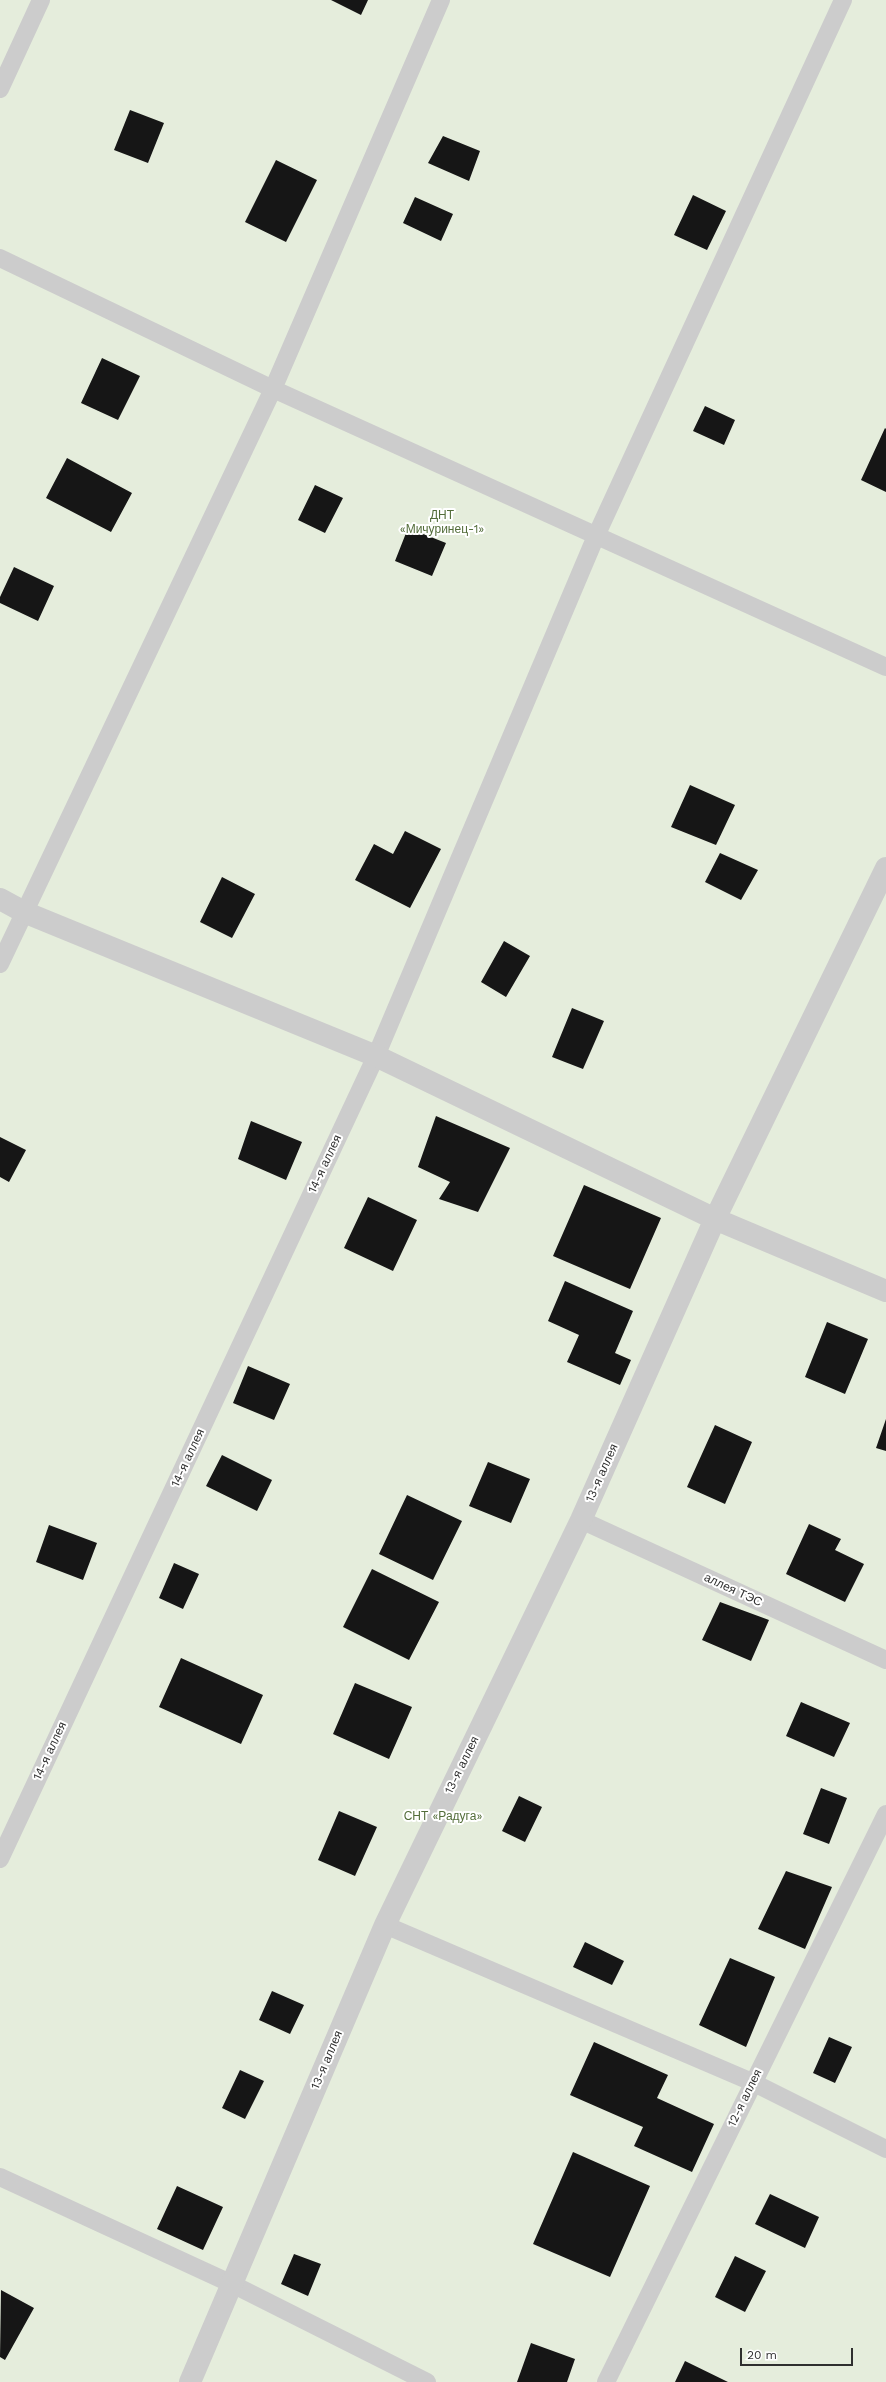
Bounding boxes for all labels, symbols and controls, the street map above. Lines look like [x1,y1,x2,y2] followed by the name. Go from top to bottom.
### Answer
[400,508,484,536] park label: ДНТ «Мичуринец-1»
[305,1133,345,1195] street label: 14-я аллея
[168,1427,208,1489] street label: 14-я аллея
[583,1442,621,1504] street label: 13-я аллея
[702,1570,764,1610] street label: аллея ТЭС
[30,1720,70,1782] street label: 14-я аллея
[442,1734,482,1796] street label: 13-я аллея
[404,1809,482,1823] park label: СНТ «Радуга»
[308,2029,346,2091] street label: 13-я аллея
[725,2067,765,2129] street label: 12-я аллея
[742,2340,855,2366] scale bar
[747,2348,777,2362] text: 20 m

